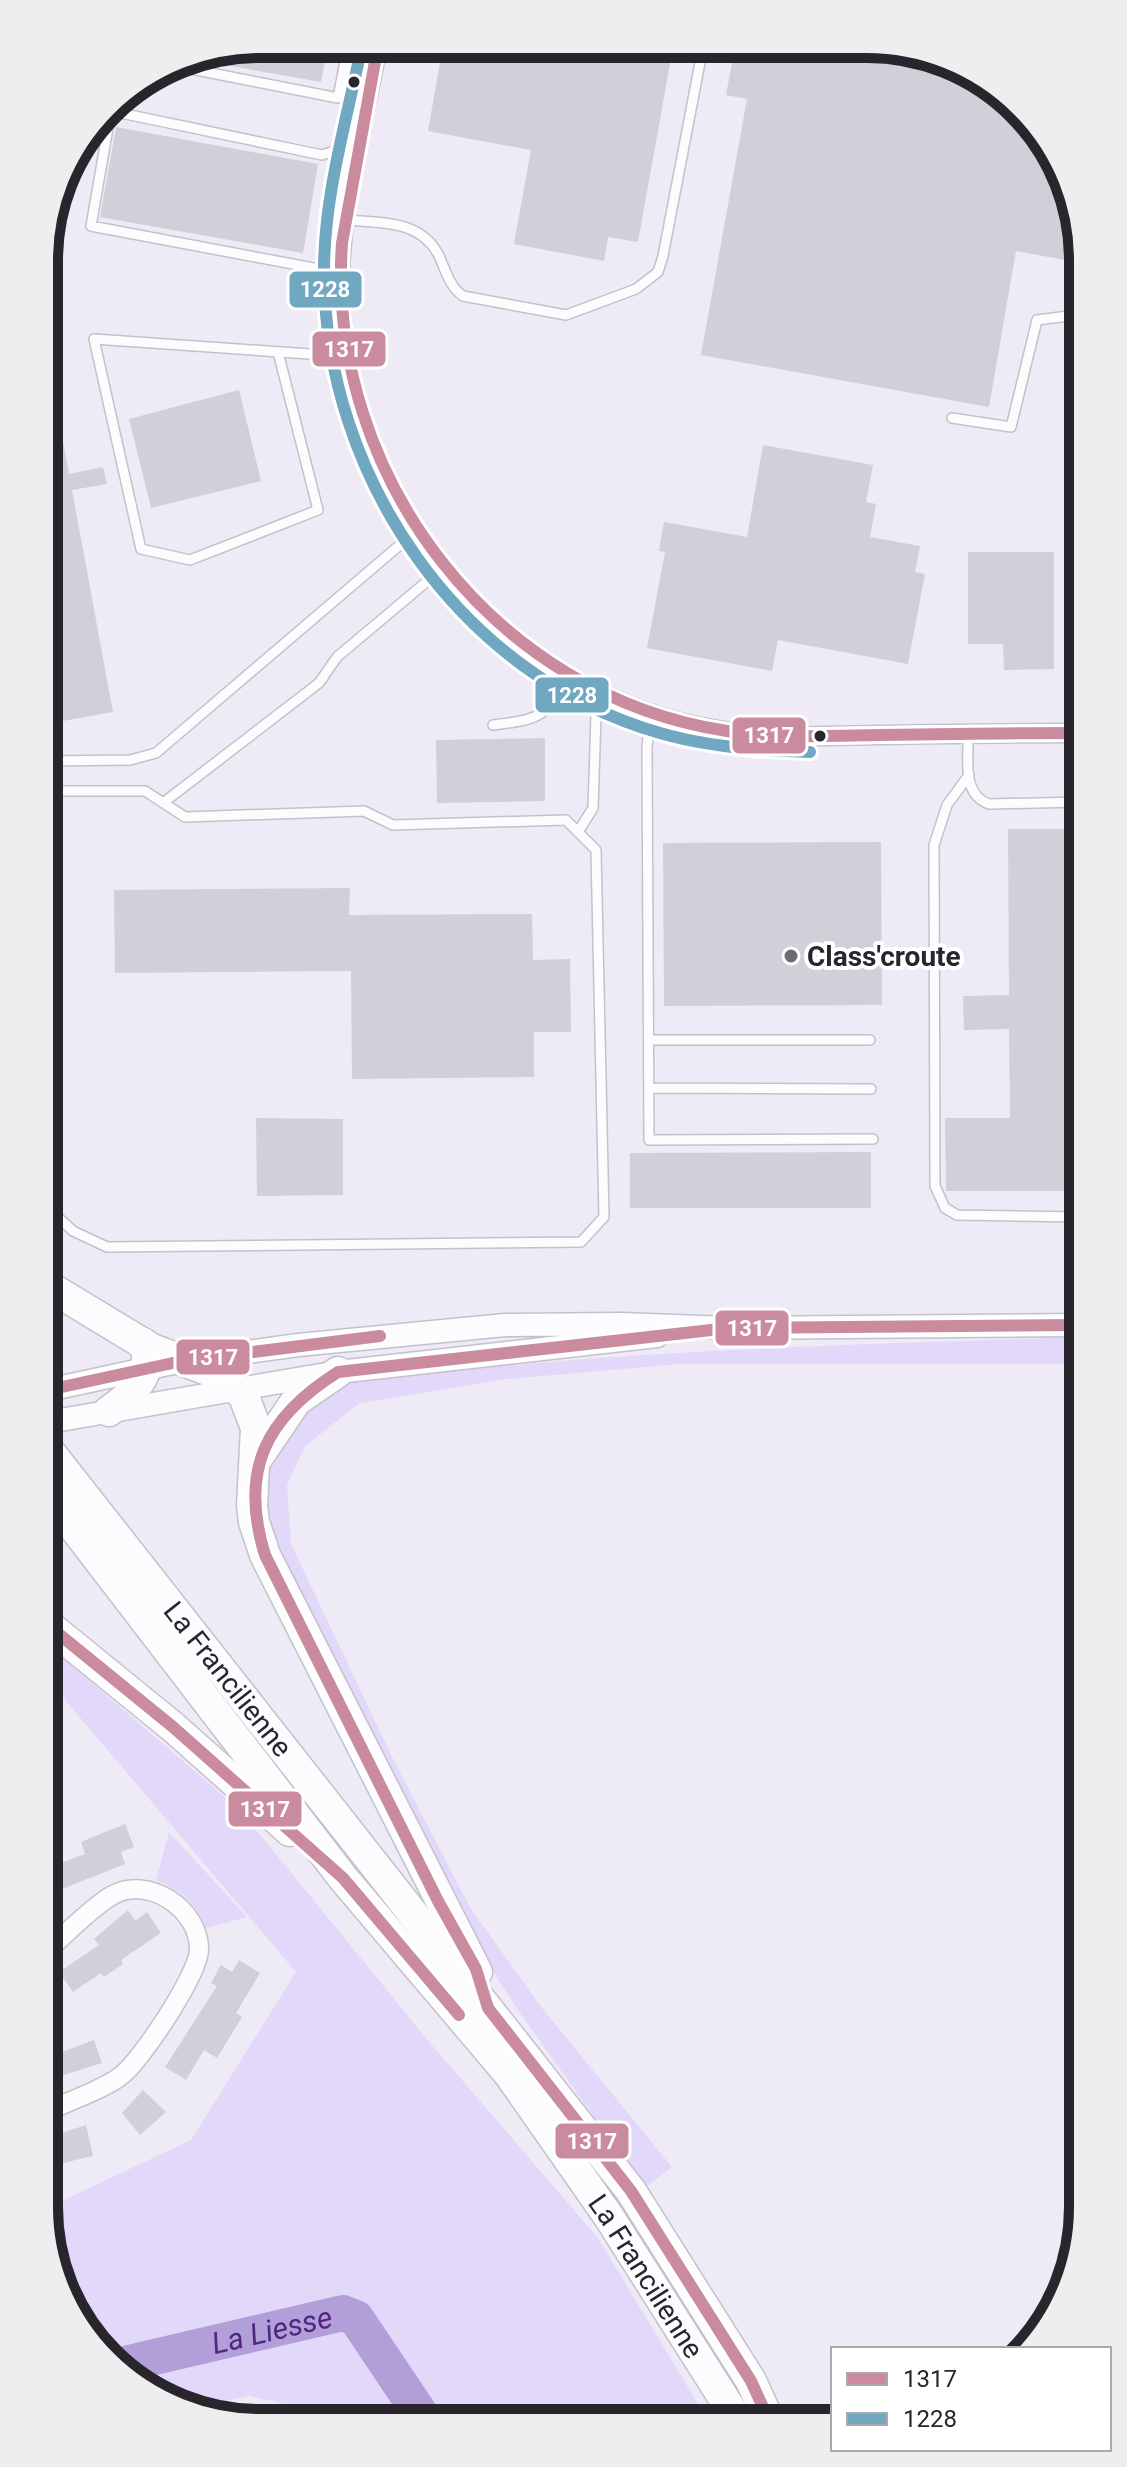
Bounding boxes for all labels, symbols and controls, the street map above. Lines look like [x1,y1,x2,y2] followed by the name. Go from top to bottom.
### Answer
[346,74,362,90] unlabelled marker
[288,270,363,309] line badge: 1228
[300,277,350,302] text: 1228
[311,330,387,368] line badge: 1317
[324,337,374,362] text: 1317
[534,676,610,714] line badge: 1228
[547,683,597,708] text: 1228
[731,716,807,755] line badge: 1317
[744,723,794,748] text: 1317
[812,728,828,744] unlabelled marker
[807,940,961,973] place label: Class'croute
[782,947,800,965] marker: Class'croute
[714,1309,790,1347] line badge: 1317
[727,1316,777,1341] text: 1317
[175,1338,251,1376] line badge: 1317
[188,1345,238,1370] text: 1317
[157,1595,299,1763] street label: La Francilienne
[227,1790,303,1828] line badge: 1317
[240,1797,290,1822] text: 1317
[554,2122,630,2160] line badge: 1317
[567,2129,617,2154] text: 1317
[582,2188,711,2364] street label: La Francilienne
[208,2299,335,2361] water label: La Liesse
[831,2347,1111,2451] legend
[903,2365,957,2393] text: 1317
[903,2405,957,2433] text: 1228

